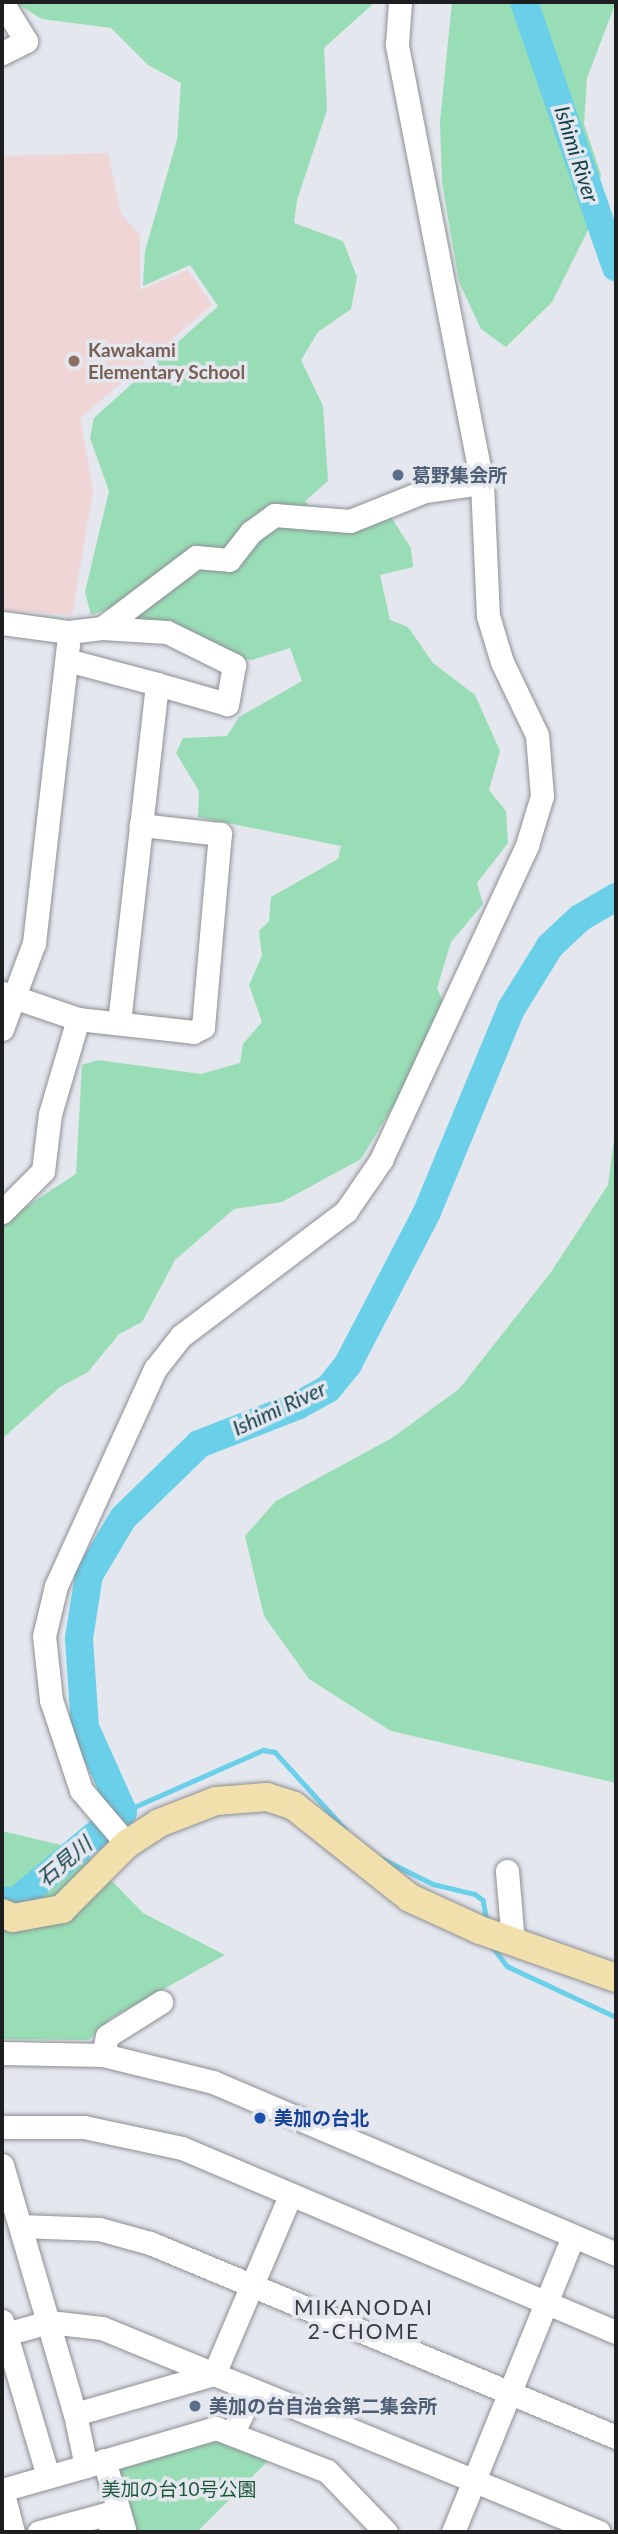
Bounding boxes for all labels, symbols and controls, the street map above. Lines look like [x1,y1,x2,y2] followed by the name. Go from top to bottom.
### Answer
[550,103,604,205] water label: Ishimi River
[88,339,246,383] place label: Kawakami Elementary School
[66,353,82,369] marker: Kawakami Elementary School
[412,464,507,486] place label: 葛野集会所
[390,467,406,483] marker: 葛野集会所
[228,1375,330,1441] water label: Ishimi River
[32,1831,96,1891] water label: 石見川
[274,2107,369,2129] place label: 美加の台北
[252,2110,268,2126] marker: 美加の台北
[295,2294,433,2344] district label: MIKANODAI 2-CHOME
[209,2395,437,2417] place label: 美加の台自治会第二集会所
[187,2398,203,2414] marker: 美加の台自治会第二集会所
[101,2478,257,2500] park label: 美加の台10号公園

